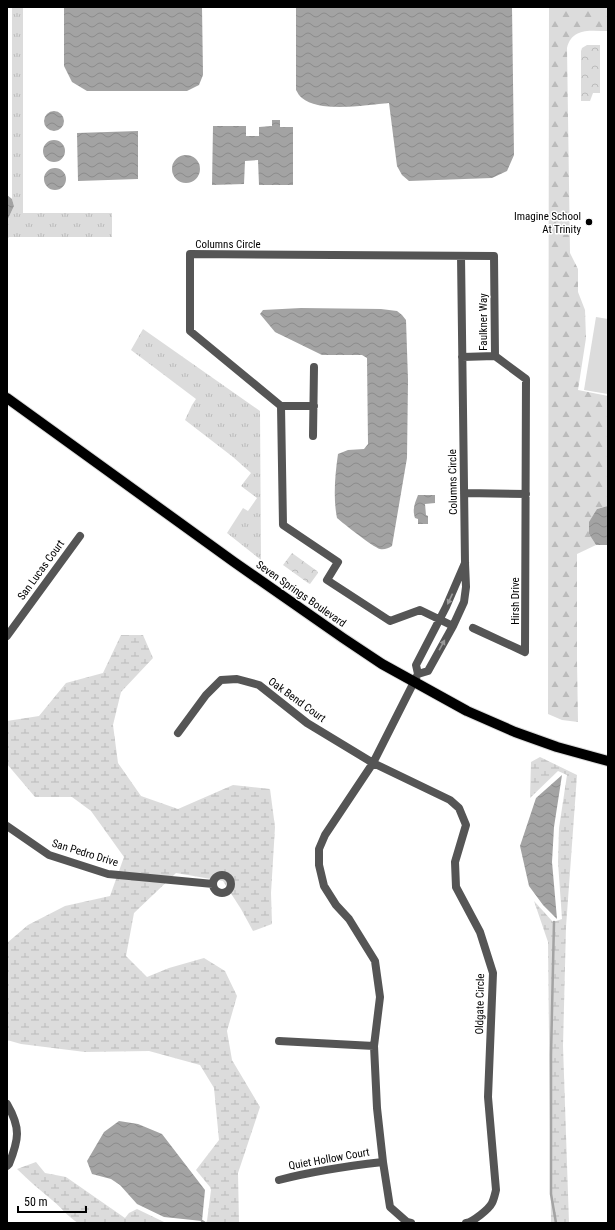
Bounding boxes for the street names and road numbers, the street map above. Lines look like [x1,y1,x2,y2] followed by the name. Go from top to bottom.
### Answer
[195,238,261,251] street label: Columns Circle
[477,293,490,351] street label: Faulkner Way
[446,449,460,515] street label: Columns Circle
[15,537,67,603] street label: San Lucas Court
[254,558,348,630] street label: Seven Springs Boulevard
[509,577,522,625] street label: Hirsh Drive
[266,675,328,725] street label: Oak Bend Court
[50,837,120,869] street label: San Pedro Drive
[473,973,487,1035] street label: Oldgate Circle
[288,1145,370,1173] street label: Quiet Hollow Court

